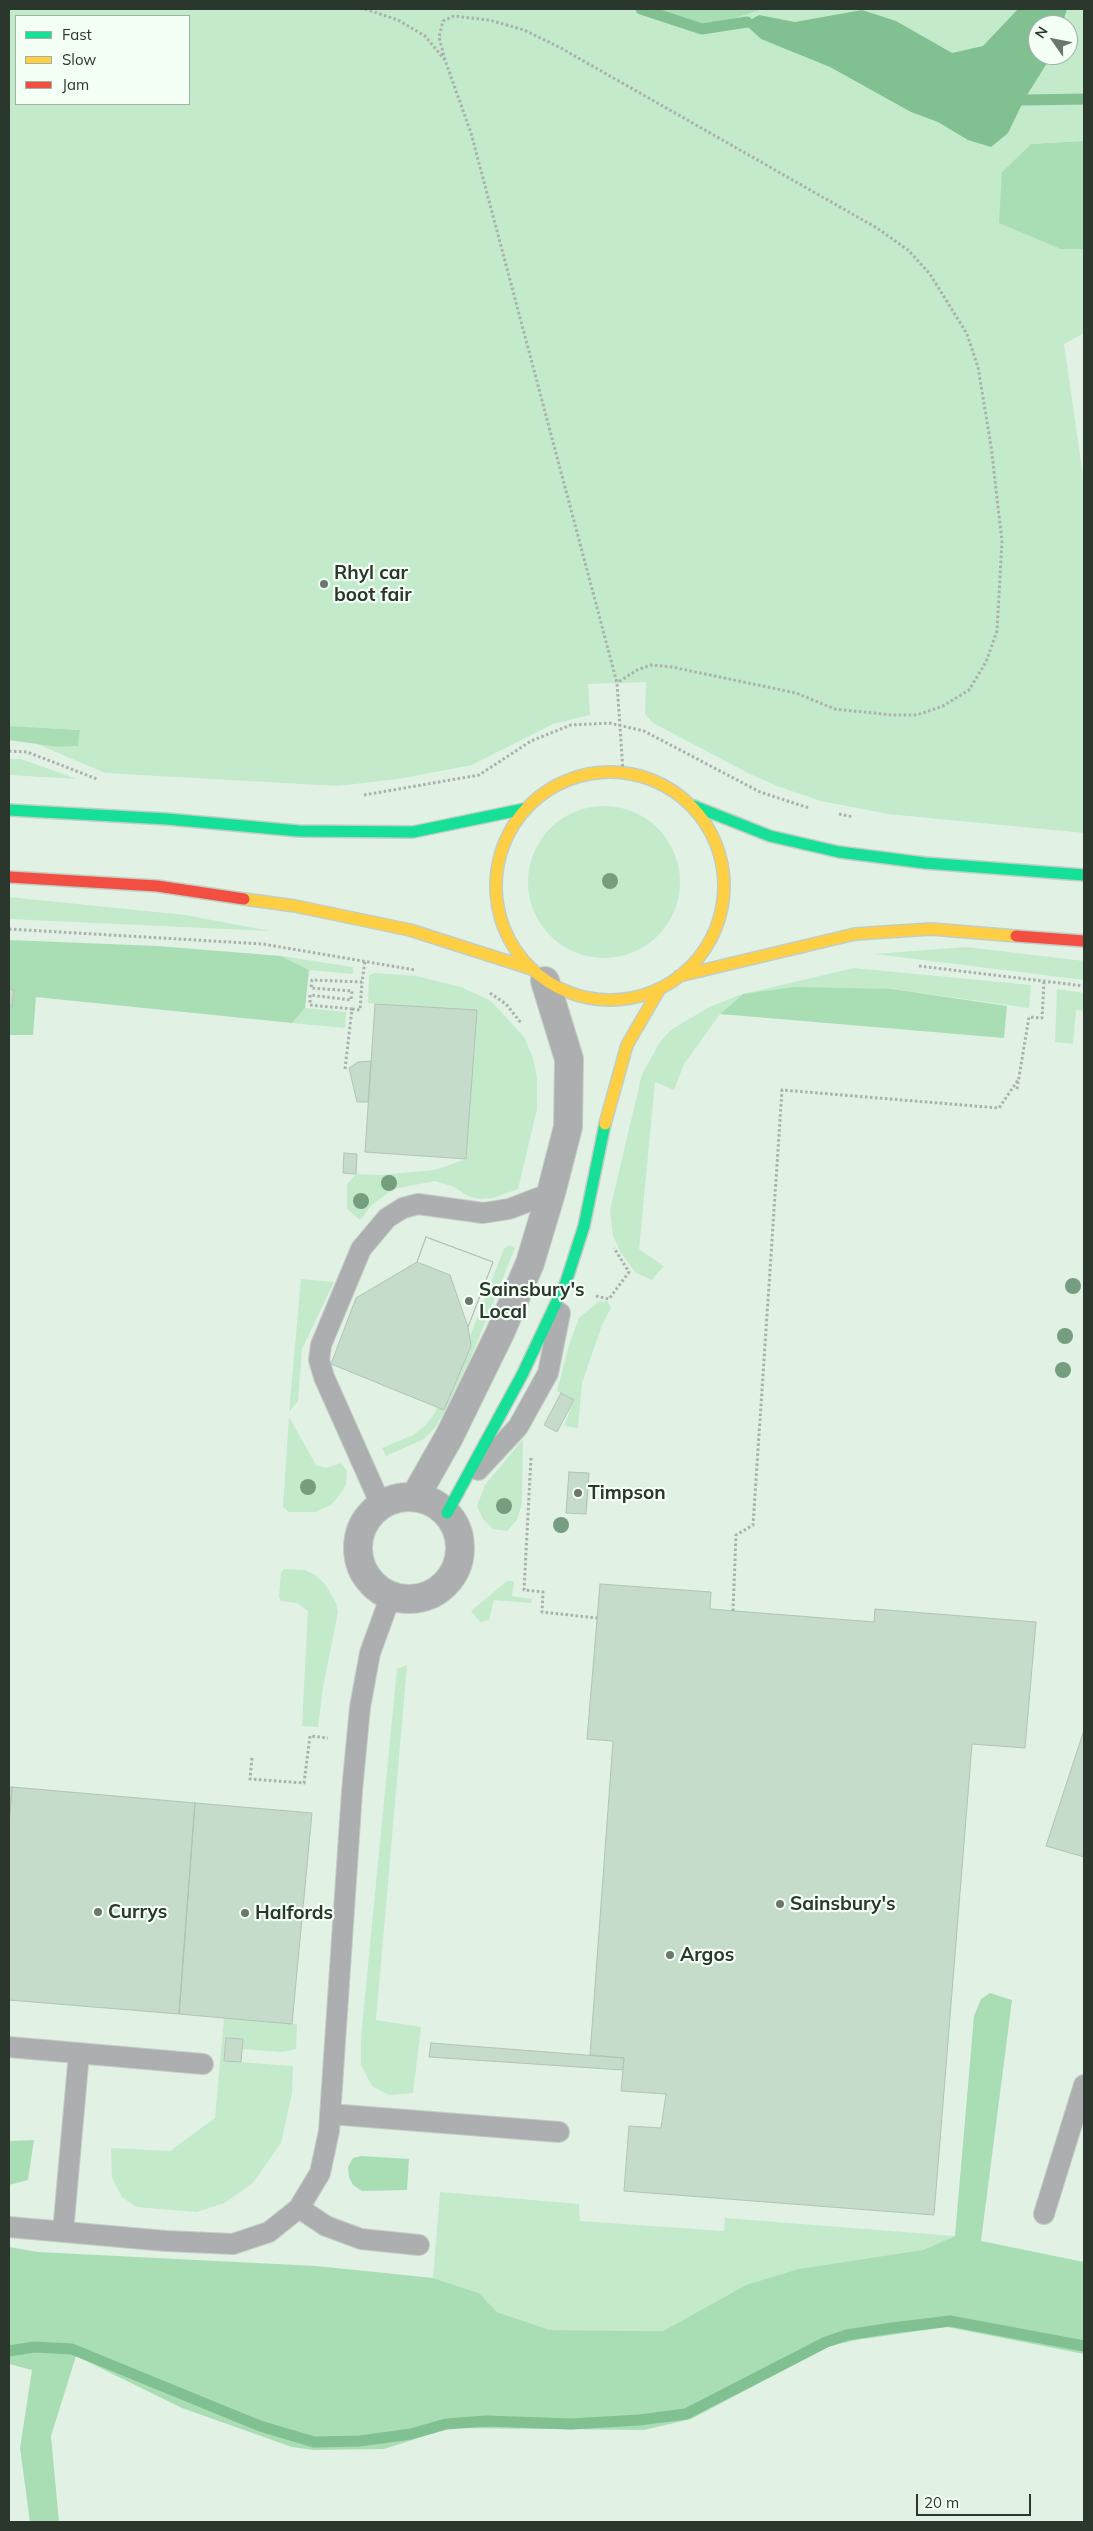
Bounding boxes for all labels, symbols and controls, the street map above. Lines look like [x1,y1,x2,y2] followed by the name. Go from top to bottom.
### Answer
[15,15,190,105] legend
[1028,15,1078,65] north arrow
[1031,23,1052,42] text: N
[62,25,92,44] text: Fast
[62,50,96,69] text: Slow
[62,75,89,94] text: Jam
[334,562,412,606] place label: Rhyl car boot fair
[318,578,330,590] marker: Rhyl car boot fair
[479,1279,585,1323] place label: Sainsbury's Local
[463,1295,475,1307] marker: Sainsbury's Local
[588,1482,666,1504] place label: Timpson
[572,1487,584,1499] marker: Timpson
[790,1893,896,1915] place label: Sainsbury's
[774,1898,786,1910] marker: Sainsbury's
[108,1901,167,1923] place label: Currys
[255,1902,333,1924] place label: Halfords
[92,1906,104,1918] marker: Currys
[239,1907,251,1919] marker: Halfords
[680,1944,734,1966] place label: Argos
[664,1949,676,1961] marker: Argos
[918,2484,1033,2516] scale bar
[924,2493,959,2512] text: 20 m

